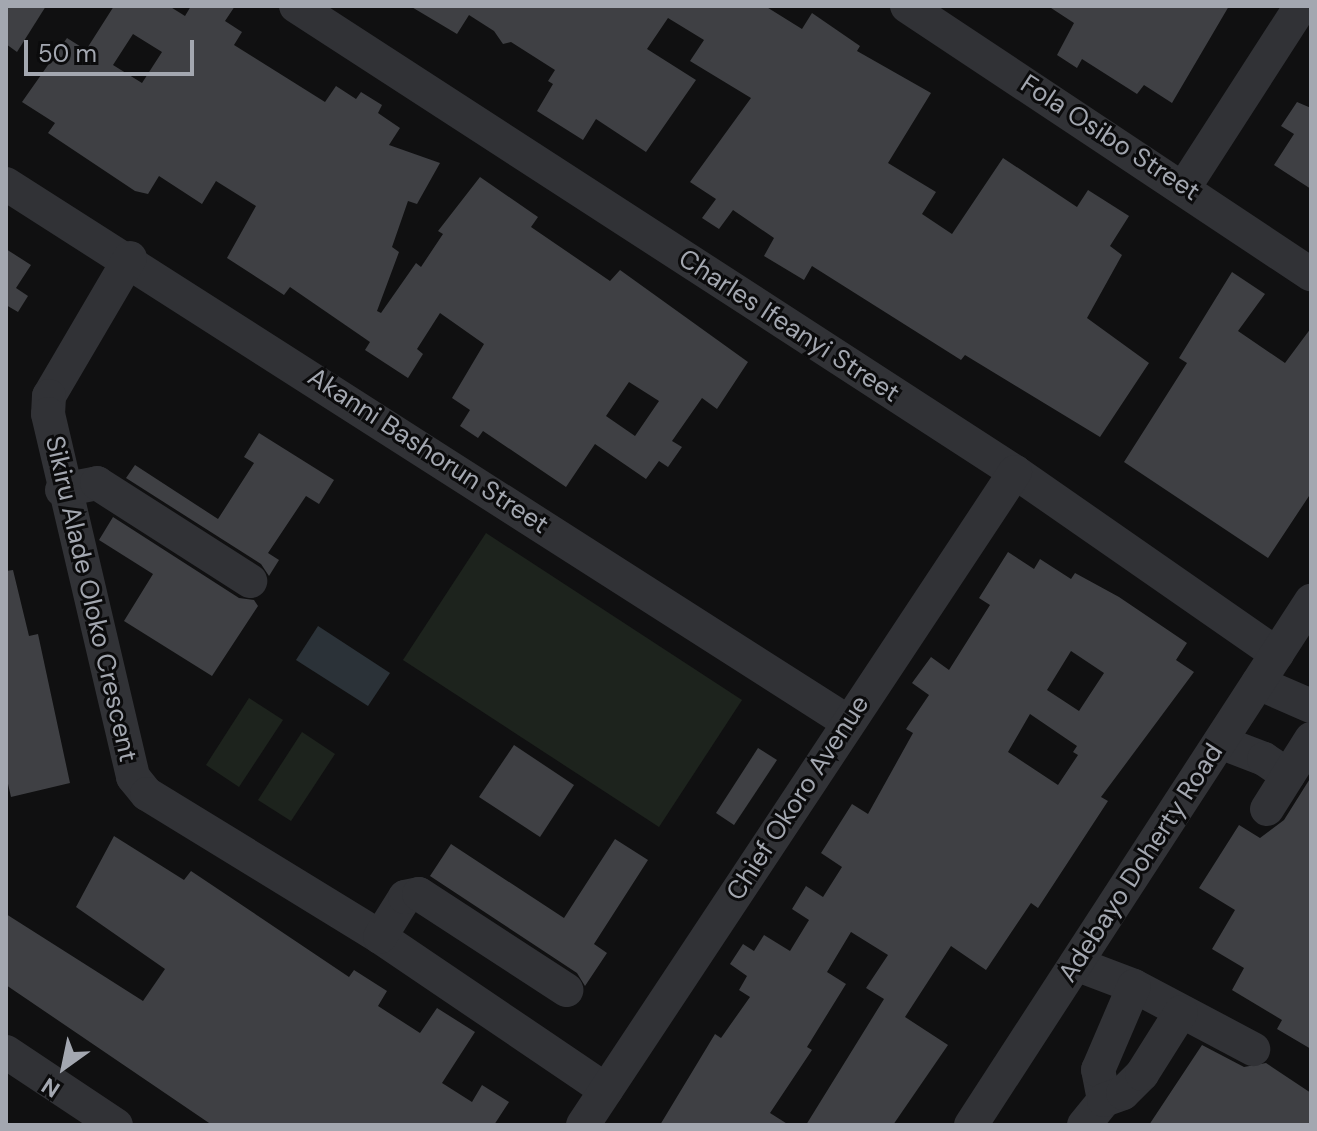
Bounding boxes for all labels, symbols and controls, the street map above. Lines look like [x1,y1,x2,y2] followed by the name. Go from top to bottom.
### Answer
[28,24,198,74] scale bar
[38,38,97,69] text: 50 m
[1015,68,1205,208] street label: Fola Osibo Street
[673,243,905,409] street label: Charles Ifeanyi Street
[302,361,554,541] street label: Akanni Bashorun Street
[38,433,144,765] street label: Sikiru Alade Oloko Crescent
[720,690,876,906] street label: Chief Okoro Avenue
[1052,738,1230,988] street label: Adebayo Doherty Road
[24,1027,104,1107] north arrow
[36,1071,65,1104] text: N

